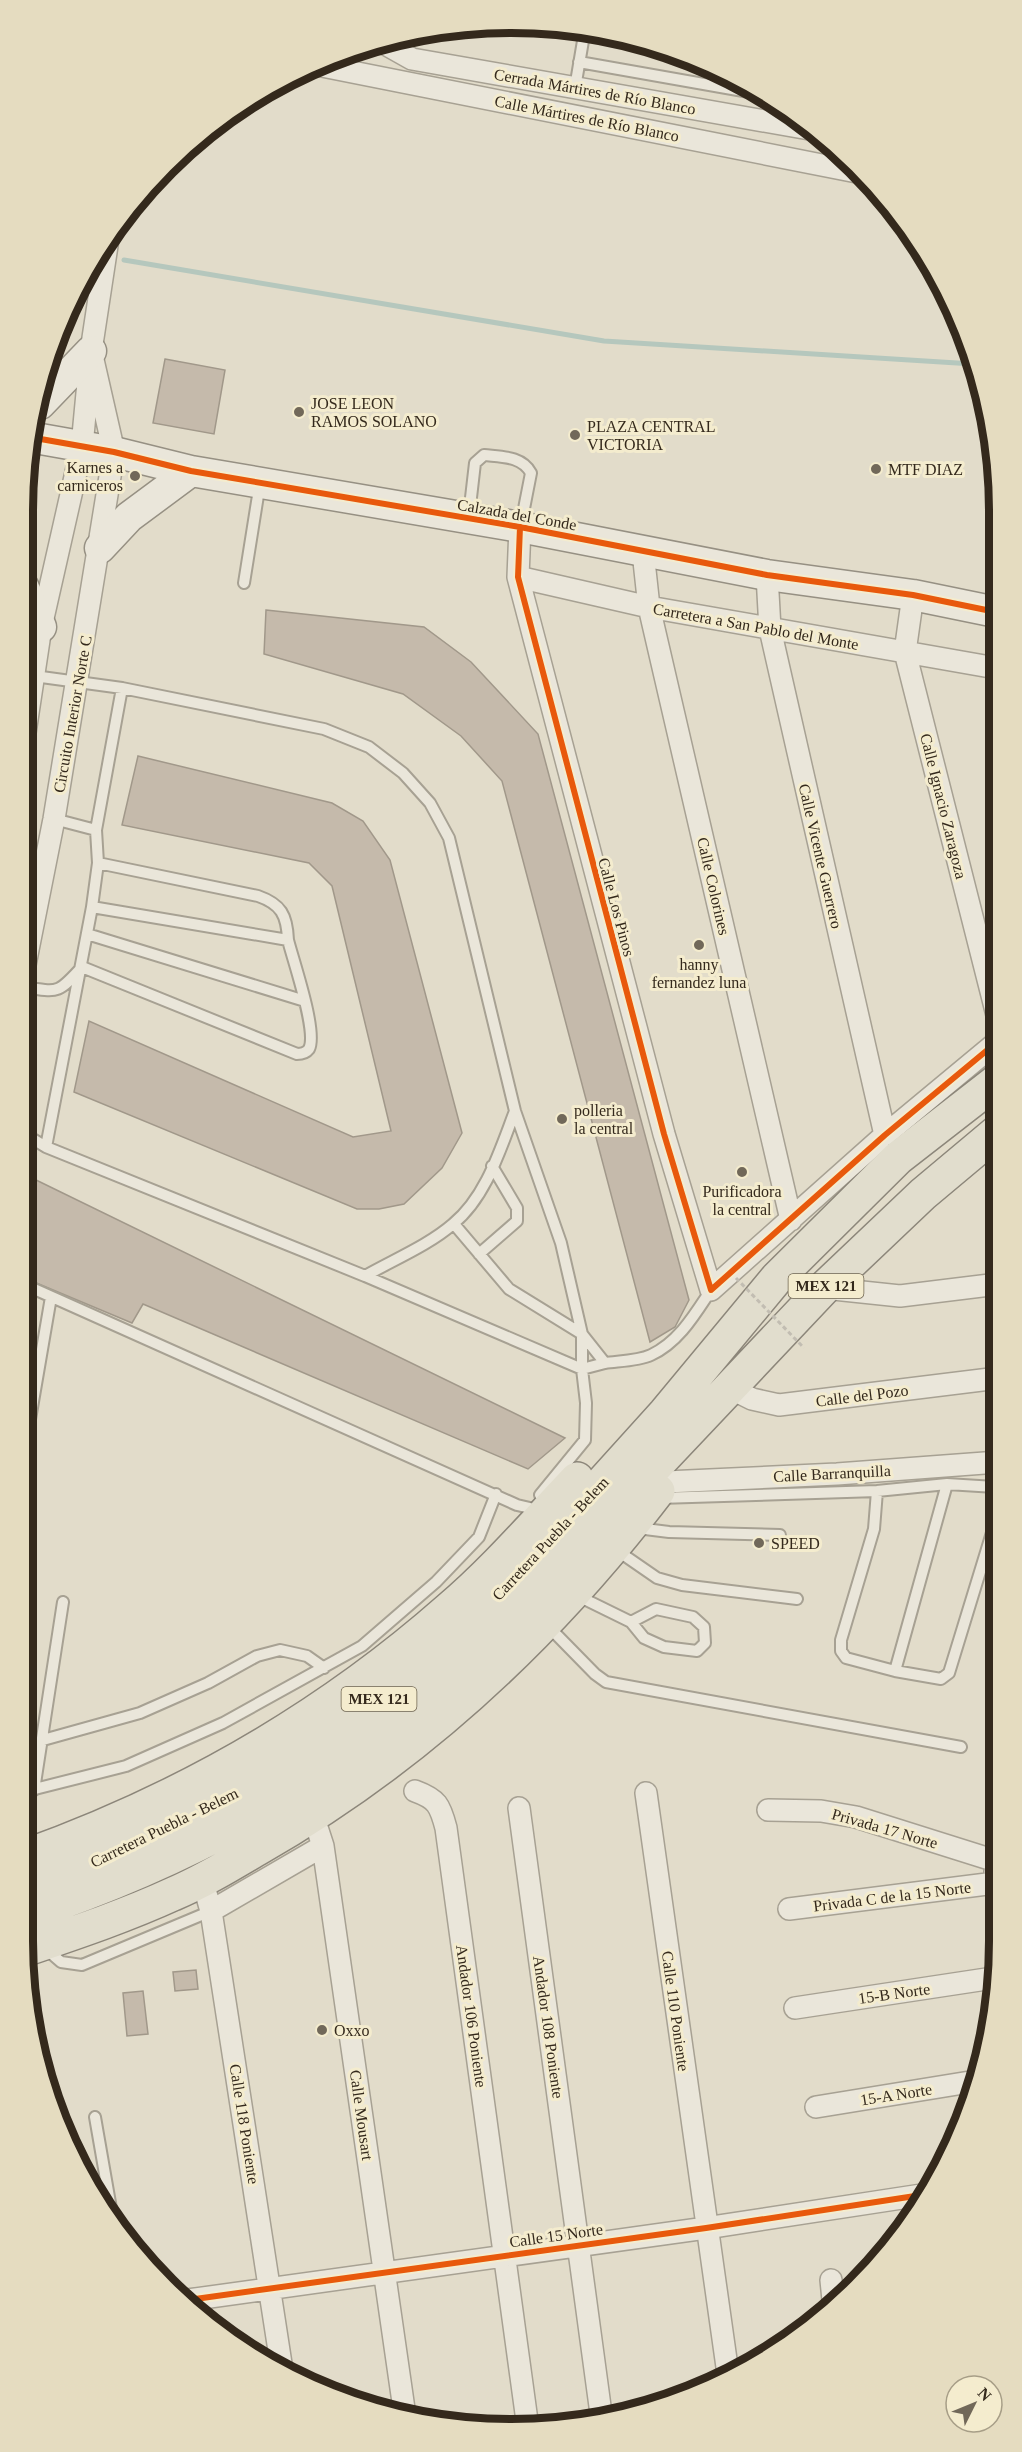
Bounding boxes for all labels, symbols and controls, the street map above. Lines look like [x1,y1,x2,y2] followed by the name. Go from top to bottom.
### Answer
[493,65,697,118] street label: Cerrada Mártires de Río Blanco
[493,92,681,145] street label: Calle Mártires de Río Blanco
[311,395,437,430] place label: JOSE LEON RAMOS SOLANO
[292,405,306,419] marker: JOSE LEON RAMOS SOLANO
[587,418,715,453] place label: PLAZA CENTRAL VICTORIA
[568,428,582,442] marker: PLAZA CENTRAL VICTORIA
[57,459,123,494] place label: Karnes a carniceros
[888,461,963,478] place label: MTF DIAZ
[869,462,883,476] marker: MTF DIAZ
[128,469,142,483] marker: Karnes a carniceros
[456,496,578,533] street label: Calzada del Conde
[652,600,860,653] street label: Carretera a San Pablo del Monte
[50,634,95,794] street label: Circuito Interior Norte C
[916,732,970,881] street label: Calle Ignacio Zaragoza
[796,782,845,930] street label: Calle Vicente Guerrero
[694,835,733,937] street label: Calle Colorines
[595,856,638,958] street label: Calle Los Pinos
[692,938,706,952] marker: hanny fernandez luna
[652,956,746,991] place label: hanny fernandez luna
[574,1102,634,1137] place label: polleria la central
[555,1112,569,1126] marker: polleria la central
[735,1165,749,1179] marker: Purificadora la central
[702,1183,782,1218] place label: Purificadora la central
[788,1274,864,1298] road number: MEX 121
[815,1381,909,1410] street label: Calle del Pozo
[773,1462,891,1486] street label: Calle Barranquilla
[489,1473,612,1603] street label: Carretera Puebla - Belem
[771,1535,820,1552] place label: SPEED
[752,1536,766,1550] marker: SPEED
[342,1687,416,1711] road number: MEX 121
[88,1784,241,1871] street label: Carretera Puebla - Belem
[830,1805,940,1852] street label: Privada 17 Norte
[812,1878,972,1915] street label: Privada C de la 15 Norte
[453,1944,490,2089] street label: Andador 106 Poniente
[659,1950,692,2072] street label: Calle 110 Poniente
[530,1955,567,2100] street label: Andador 108 Poniente
[857,1980,931,2007] street label: 15-B Norte
[334,2022,370,2039] place label: Oxxo
[315,2023,329,2037] marker: Oxxo
[227,2063,262,2185] street label: Calle 118 Poniente
[347,2069,376,2162] street label: Calle Mousart
[859,2080,933,2109] street label: 15-A Norte
[508,2221,604,2250] street label: Calle 15 Norte
[944,2374,1004,2434] north arrow
[974,2384,995,2404] text: N

